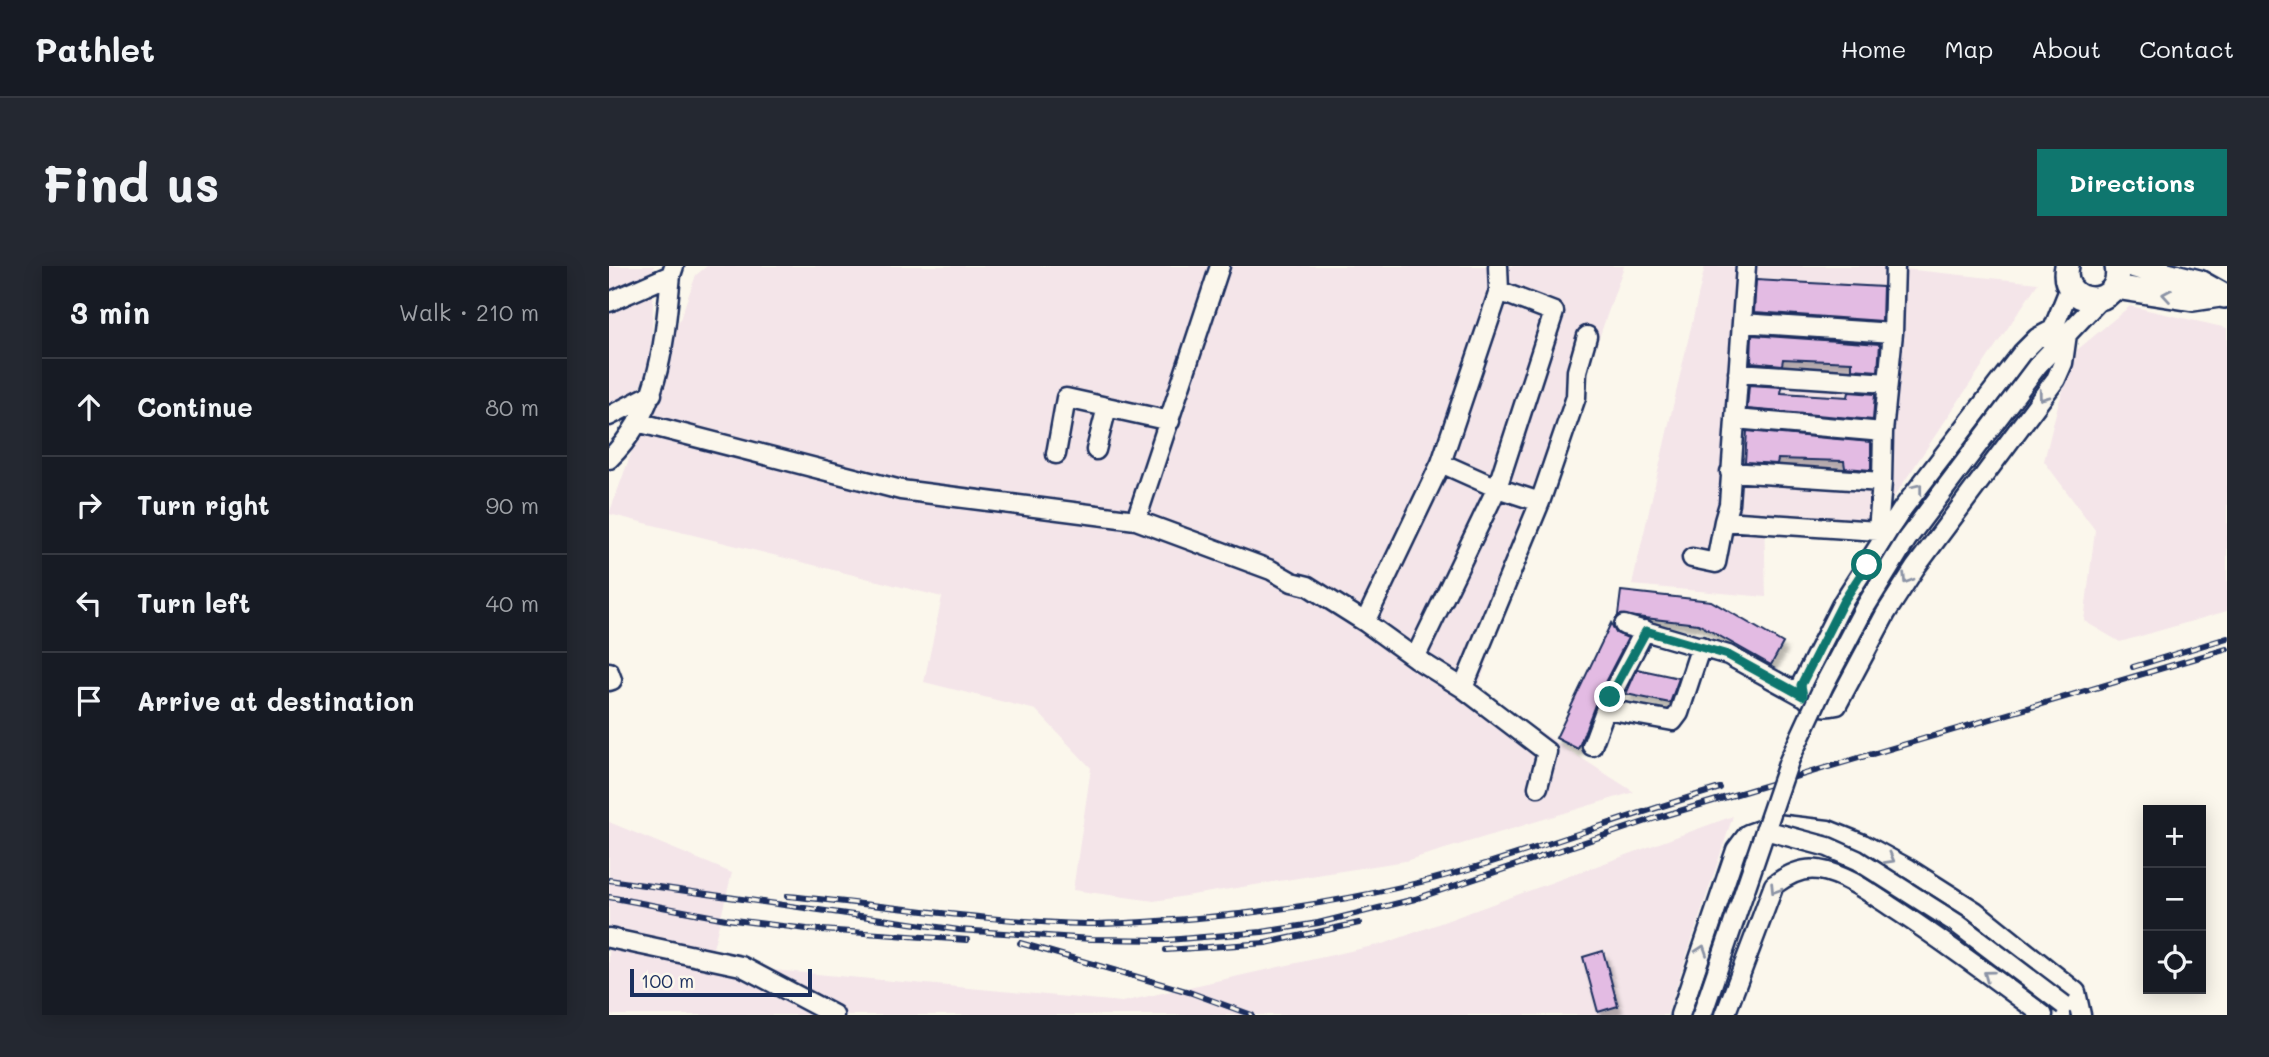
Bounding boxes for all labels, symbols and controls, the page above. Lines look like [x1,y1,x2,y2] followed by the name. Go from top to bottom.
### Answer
[35,27,155,70] text: Pathlet
[1841,33,1906,64] text: Home
[1944,33,1993,64] text: Map
[2031,33,2101,64] text: About
[2139,33,2234,64] text: Contact
[2037,149,2227,216] button: Directions
[42,151,220,214] text: Find us
[2162,288,2173,303] one-way arrow
[70,292,150,332] text: 3 min
[399,297,539,327] text: Walk · 210 m
[70,388,108,426] icon: ahead
[2038,388,2051,401] one-way arrow
[137,390,253,424] text: Continue
[485,392,539,422] text: 80 m
[1910,483,1923,496] one-way arrow
[70,486,108,524] icon: right
[137,488,270,522] text: Turn right
[486,490,539,520] text: 90 m
[1851,549,1882,580] route start
[1903,571,1916,584] one-way arrow
[70,584,108,622] icon: left
[137,586,250,620] text: Turn left
[486,588,539,618] text: 40 m
[1594,681,1625,712] route end
[70,682,108,720] icon: arrive
[137,684,414,718] text: Arrive at destination
[2143,805,2206,994] map controls
[2143,805,2206,868] button: +
[1883,851,1896,864] one-way arrow
[2143,868,2206,931] button: −
[1771,881,1784,894] one-way arrow
[2143,931,2206,994] button: locate
[1694,945,1708,957] one-way arrow
[630,966,812,998] scale bar
[641,968,694,993] text: 100 m
[1983,971,1996,983] one-way arrow

